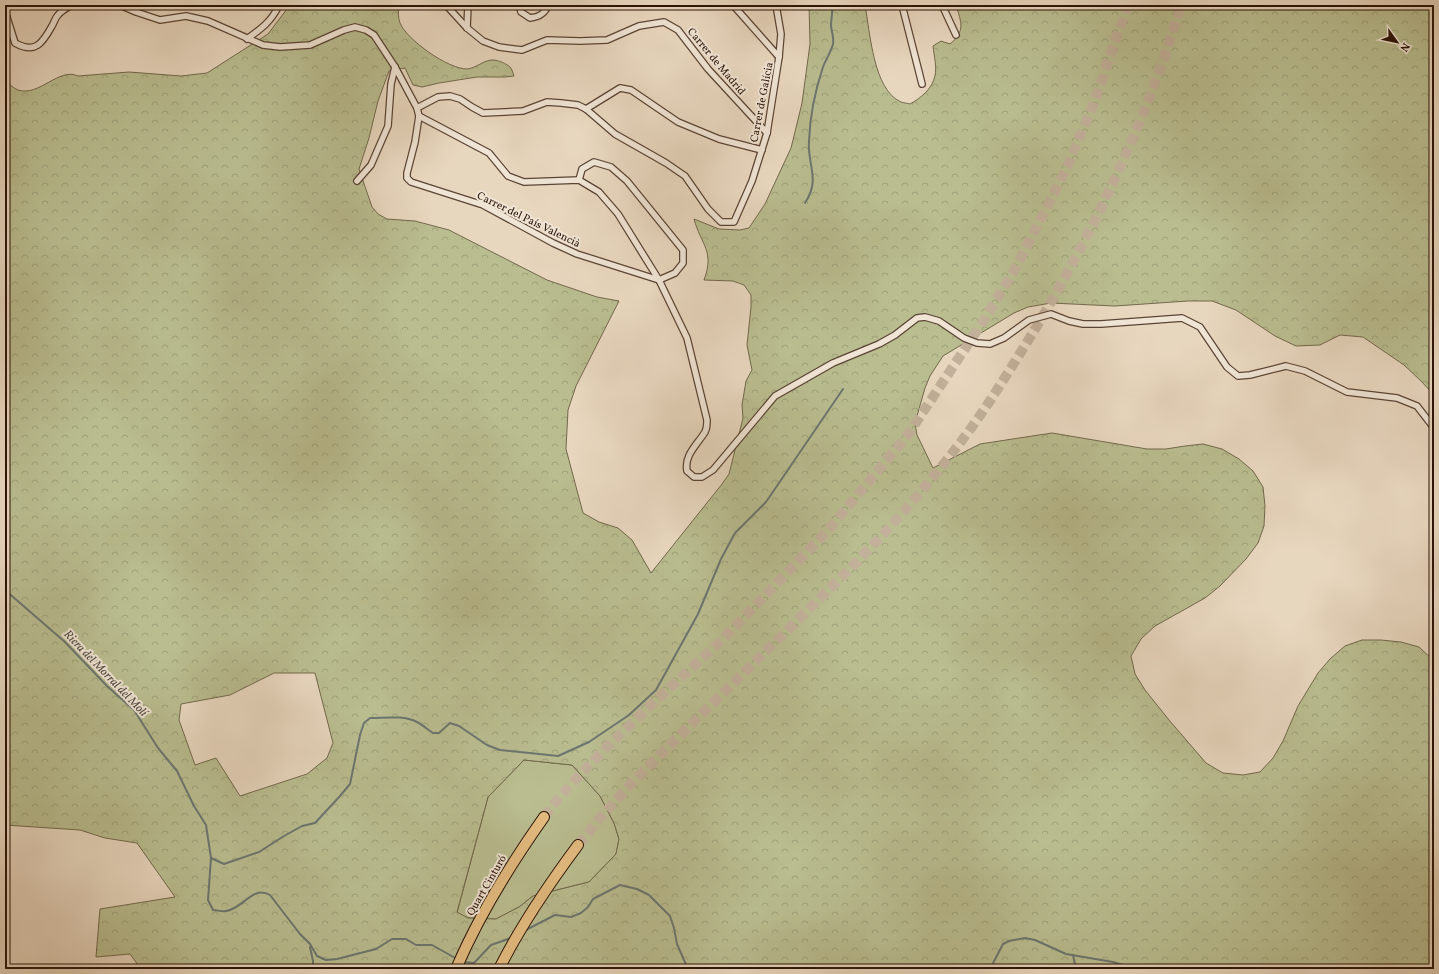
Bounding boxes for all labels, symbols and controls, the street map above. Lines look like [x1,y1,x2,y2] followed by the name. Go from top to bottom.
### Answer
[1377,22,1417,62] north arrow
[683,25,748,99] street label: Carrer de Madrid
[1396,39,1413,54] text: N
[747,60,778,144] street label: Carrer de Galícia
[474,189,583,252] street label: Carrer del País Valencià
[60,627,152,721] water label: Riera del Morral del Molí
[464,852,511,919] street label: Quart Cinturó

